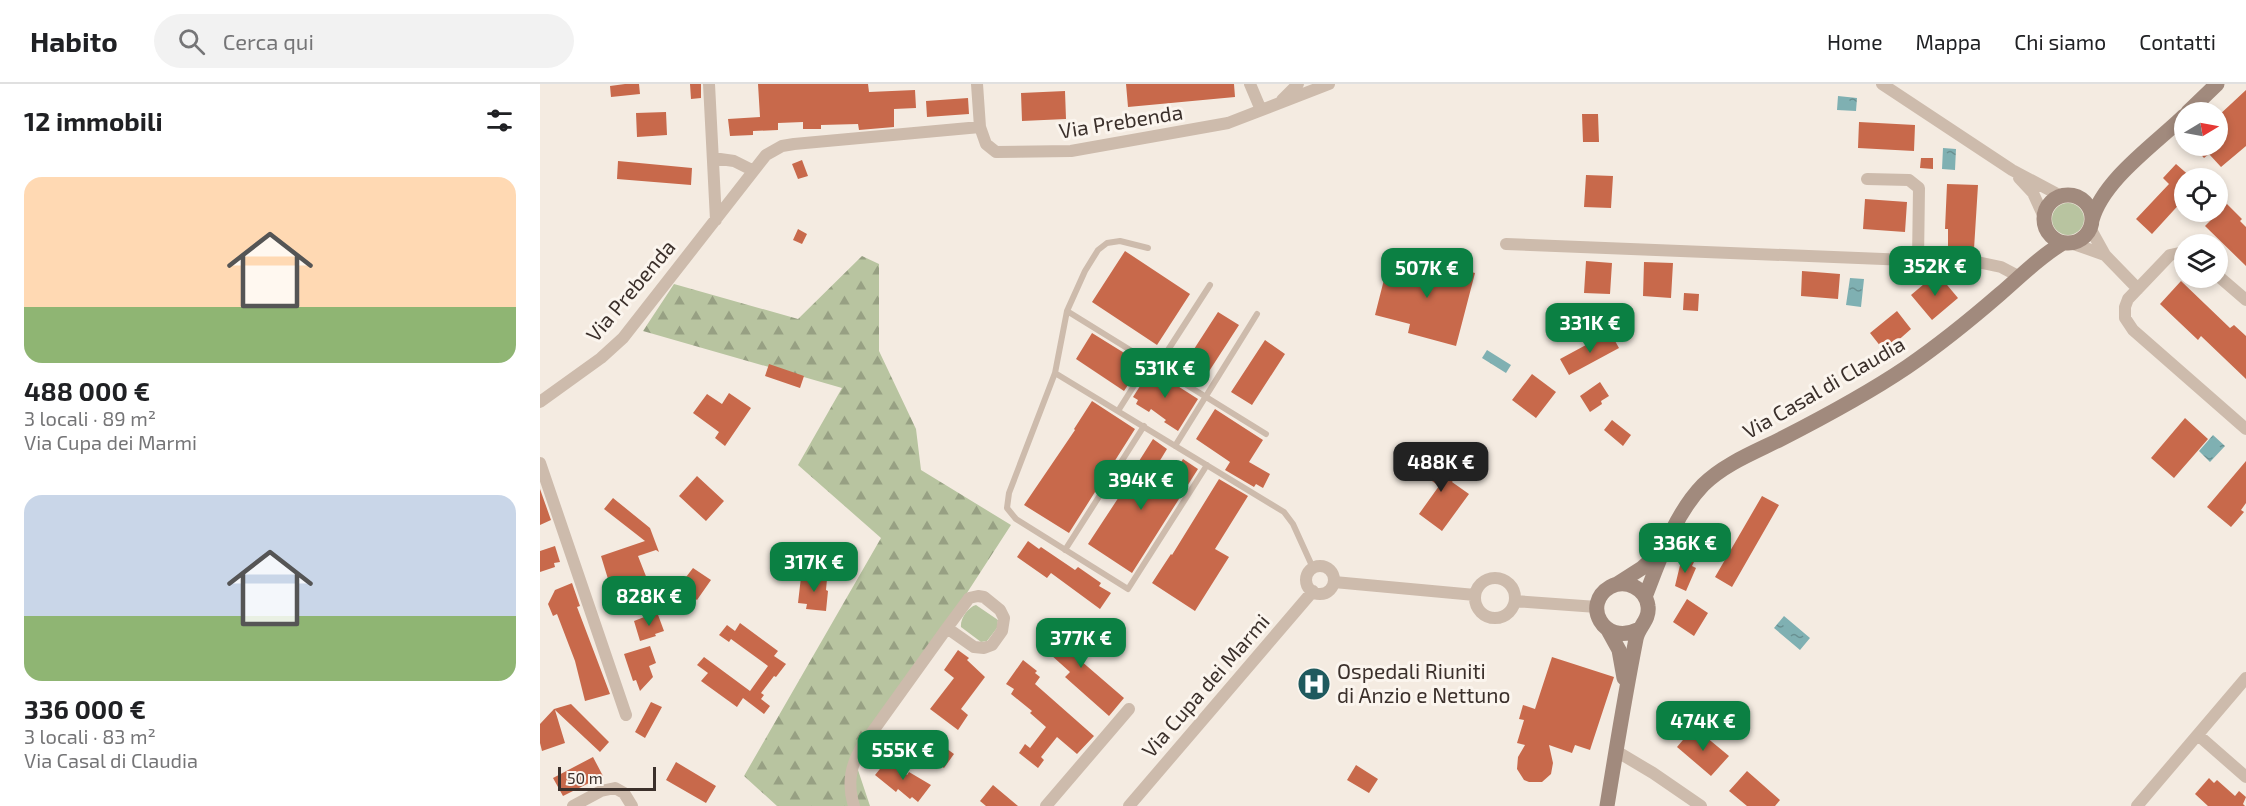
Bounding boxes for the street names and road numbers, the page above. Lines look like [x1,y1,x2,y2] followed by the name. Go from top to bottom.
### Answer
[1057,98,1184,143] street label: Via Prebenda
[580,234,680,346] street label: Via Prebenda
[1738,330,1909,443] street label: Via Casal di Claudia
[1136,608,1274,762] street label: Via Cupa dei Marmi

